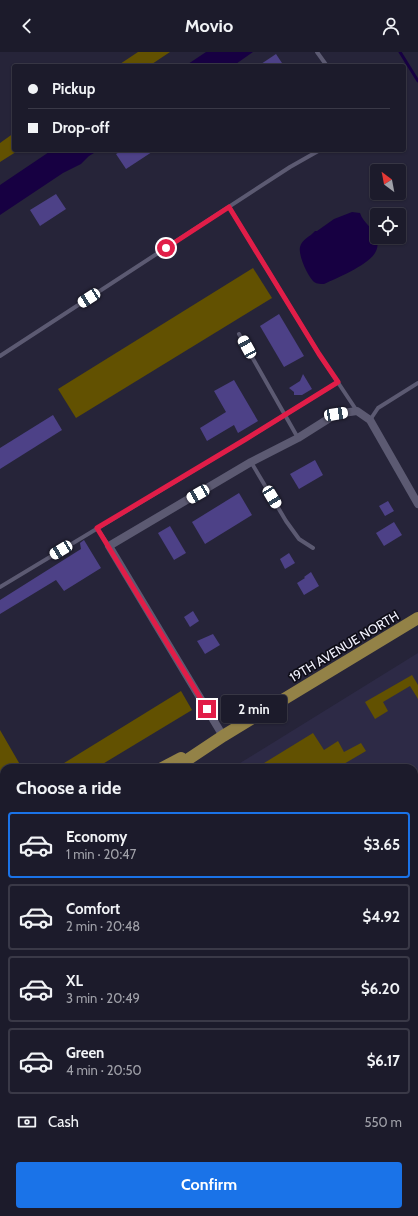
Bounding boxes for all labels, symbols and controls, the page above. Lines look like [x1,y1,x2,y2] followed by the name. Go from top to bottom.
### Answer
[16,15,38,37] icon: back
[185,15,233,37] text: Movio
[380,15,402,37] icon: person
[52,80,95,98] text: Pickup
[52,119,110,137] text: Drop-off
[370,164,406,200] north arrow
[370,164,406,244] map controls
[370,208,406,244] button: locate
[157,239,175,257] route start
[76,286,102,310] car
[236,334,258,360] car
[323,406,349,422] car
[185,483,211,505] car
[261,484,283,510] car
[48,539,74,561] car
[286,607,402,685] street label: 19TH AVENUE NORTH
[221,695,287,723] callout: 2 min
[198,700,216,718] route end
[238,701,270,717] text: 2 min
[16,777,121,799] text: Choose a ride
[18,827,54,863] icon: car
[66,828,127,846] text: Economy
[363,836,400,854] text: $3.65
[66,846,136,862] text: 1 min · 20:47
[18,899,54,935] icon: car
[66,900,120,918] text: Comfort
[363,908,400,926] text: $4.92
[66,918,140,934] text: 2 min · 20:48
[18,971,54,1007] icon: car
[66,972,83,990] text: XL
[361,980,400,998] text: $6.20
[66,990,140,1006] text: 3 min · 20:49
[18,1043,54,1079] icon: car
[66,1044,104,1062] text: Green
[367,1052,400,1070] text: $6.17
[66,1062,142,1078] text: 4 min · 20:50
[16,1111,38,1133] icon: cash
[48,1113,79,1131] text: Cash
[365,1114,402,1130] text: 550 m
[16,1162,402,1208] button: Confirm

